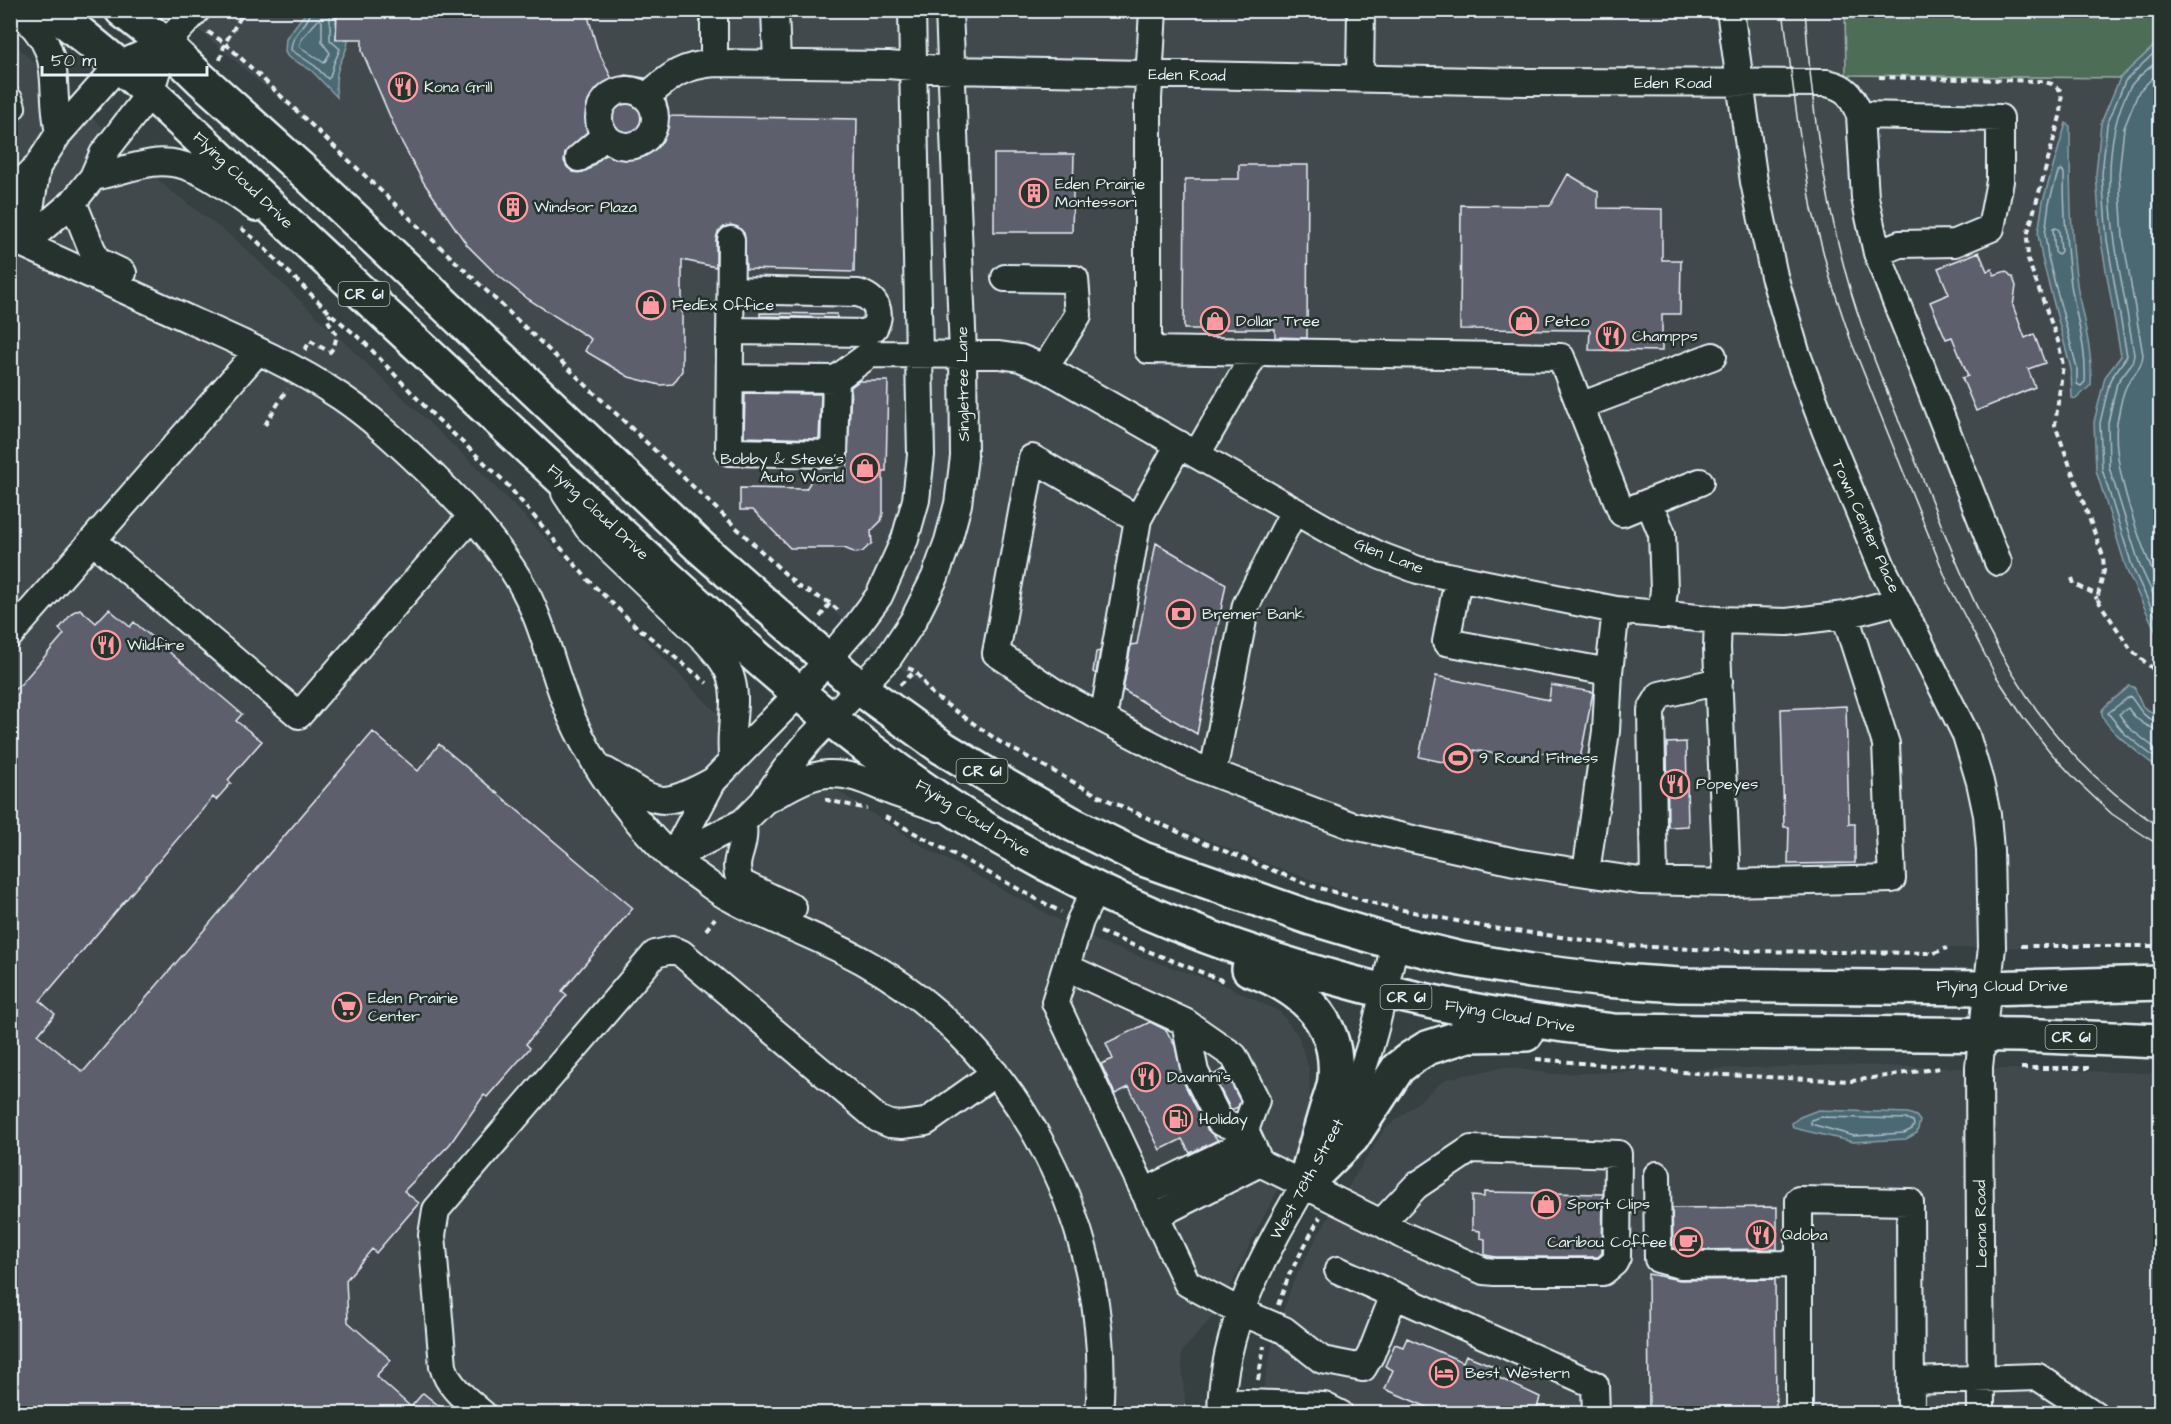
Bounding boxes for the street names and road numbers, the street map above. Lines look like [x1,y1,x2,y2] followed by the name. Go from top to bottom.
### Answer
[1148,63,1226,87] street label: Eden Road
[1634,72,1712,94] street label: Eden Road
[187,126,298,235] street label: Flying Cloud Drive
[338,282,389,306] road number: CR 61
[951,326,976,442] street label: Singletree Lane
[1827,456,1906,597] street label: Town Center Place
[542,459,654,566] street label: Flying Cloud Drive
[1351,533,1427,579] street label: Glen Lane
[956,759,1008,783] road number: CR 61
[911,774,1035,863] street label: Flying Cloud Drive
[1936,975,2068,998] street label: Flying Cloud Drive
[1380,985,1432,1009] road number: CR 61
[1443,994,1577,1039] street label: Flying Cloud Drive
[2046,1025,2096,1049] road number: CR 61
[1265,1114,1350,1243] street label: West 78th Street
[1969,1180,1993,1268] street label: Leona Road

